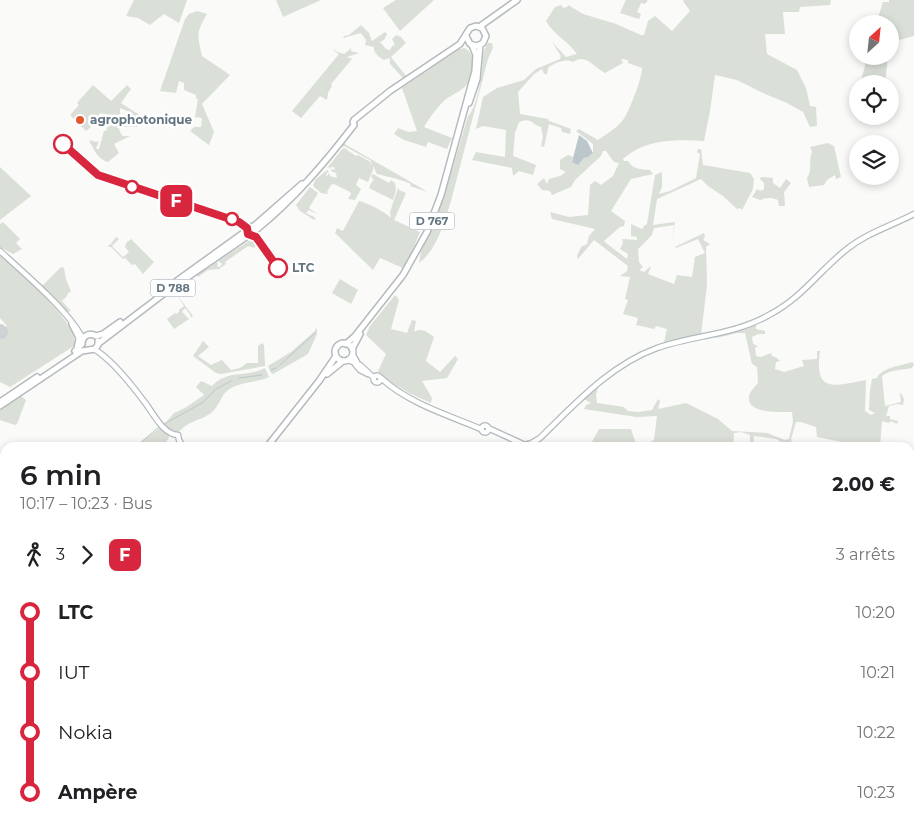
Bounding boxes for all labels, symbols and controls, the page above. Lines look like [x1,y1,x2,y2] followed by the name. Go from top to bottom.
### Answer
[849,15,899,65] north arrow
[849,15,899,185] map controls
[849,75,899,125] button: locate
[90,112,193,127] place label: agrophotonique
[74,114,86,126] marker: agrophotonique
[53,134,73,154] unlabelled marker
[849,135,899,185] button: layers
[125,180,139,194] unlabelled marker
[160,185,192,217] line badge: F
[170,190,182,212] text: F
[225,212,239,226] unlabelled marker
[410,212,454,230] road number: D 767
[268,258,288,278] marker: LTC
[292,260,315,275] place label: LTC
[150,280,196,296] road number: D 788
[20,458,102,492] text: 6 min
[832,473,895,496] text: 2.00 €
[20,494,152,513] text: 10:17 – 10:23 · Bus
[20,541,48,569] icon: walk
[73,541,101,569] icon: forward
[119,544,131,566] text: F
[56,545,65,564] text: 3
[836,545,895,564] text: 3 arrêts
[58,601,93,624] text: LTC
[856,603,895,622] text: 10:20
[58,661,89,684] text: IUT
[860,663,895,682] text: 10:21
[58,721,113,744] text: Nokia
[857,723,895,742] text: 10:22
[58,781,138,804] text: Ampère
[857,783,895,802] text: 10:23

